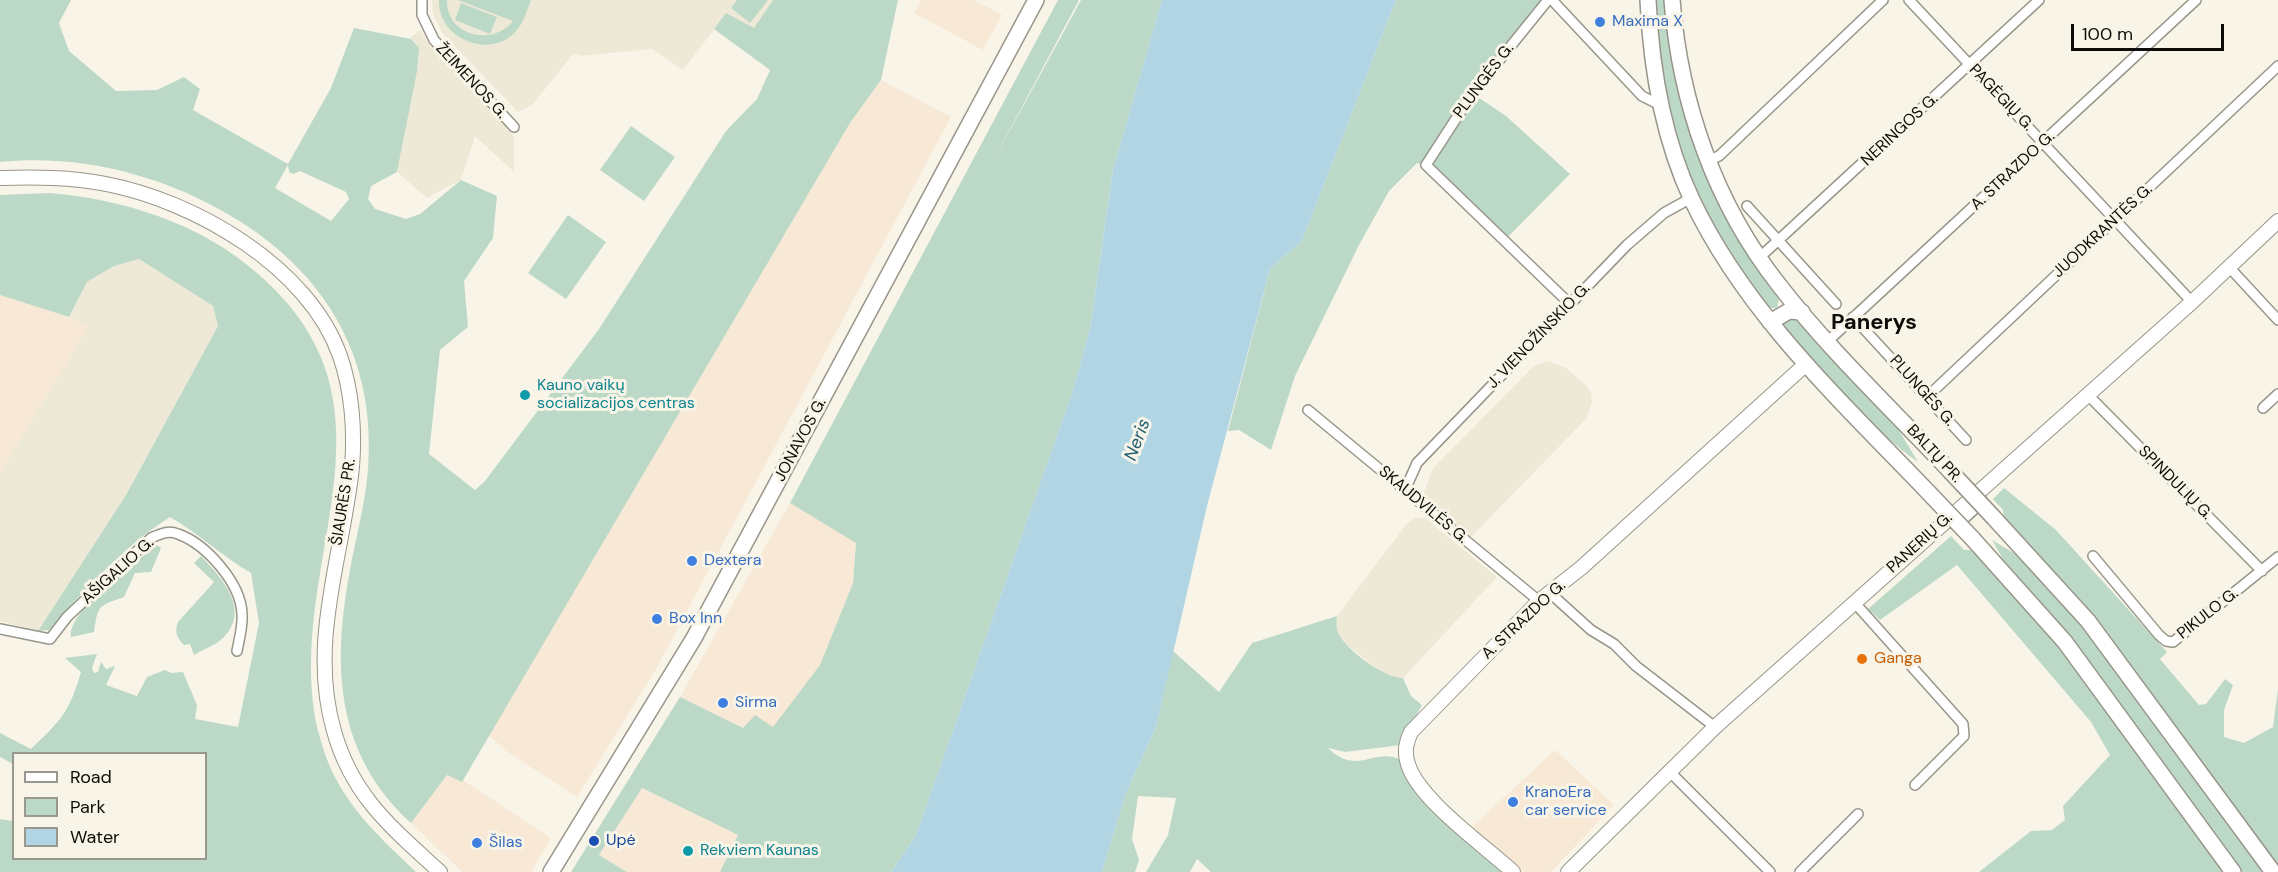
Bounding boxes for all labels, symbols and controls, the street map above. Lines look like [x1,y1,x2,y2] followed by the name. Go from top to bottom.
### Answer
[1612,12,1683,32] place label: Maxima X
[2074,12,2227,50] scale bar
[1593,15,1607,29] marker: Maxima X
[2082,22,2133,46] text: 100 m
[431,39,511,123] street label: ŽEIMENOS G.
[1450,40,1518,122] street label: PLUNGĖS G.
[1965,61,2037,135] street label: PAGĖGIŲ G.
[1858,90,1942,170] street label: NERINGOS G.
[1967,127,2059,215] street label: A. STRAZDO G.
[2049,180,2157,282] street label: JUODKRANTĖS G.
[1484,279,1594,393] street label: J. VIENOŽINSKIO G.
[1831,310,1917,336] district label: Panerys
[1885,352,1959,430] street label: PLUNGĖS G.
[537,376,695,414] place label: Kauno vaikų socializacijos centras
[518,388,532,402] marker: Kauno vaikų socializacijos centras
[771,395,831,485] street label: JONAVOS G.
[1121,416,1155,464] water label: Neris
[1902,421,1966,487] street label: BALTŲ PR.
[2134,442,2216,524] street label: SPINDULIŲ G.
[328,457,360,547] street label: ŠIAURĖS PR.
[1374,462,1472,548] street label: SKAUDVILĖS G.
[1883,508,1957,578] street label: PANERIŲ G.
[78,534,158,608] street label: AŠIGALIO G.
[704,551,761,571] place label: Dextera
[685,554,699,568] marker: Dextera
[1478,576,1570,664] street label: A. STRAZDO G.
[2174,584,2242,644] street label: PIKULO G.
[669,609,722,629] place label: Box Inn
[650,612,664,626] marker: Box Inn
[1874,649,1922,669] place label: Ganga
[1855,652,1869,666] marker: Ganga
[735,693,777,713] place label: Sirma
[716,696,730,710] marker: Sirma
[12,752,207,860] legend
[70,765,112,789] text: Road
[1525,783,1607,821] place label: KranoEra car service
[70,795,106,819] text: Park
[1506,795,1520,809] marker: KranoEra car service
[70,825,120,849] text: Water
[606,831,636,851] place label: Upė
[489,833,522,853] place label: Šilas
[587,834,601,848] marker: Upė
[470,836,484,850] marker: Šilas
[700,841,819,861] place label: Rekviem Kaunas
[681,844,695,858] marker: Rekviem Kaunas

